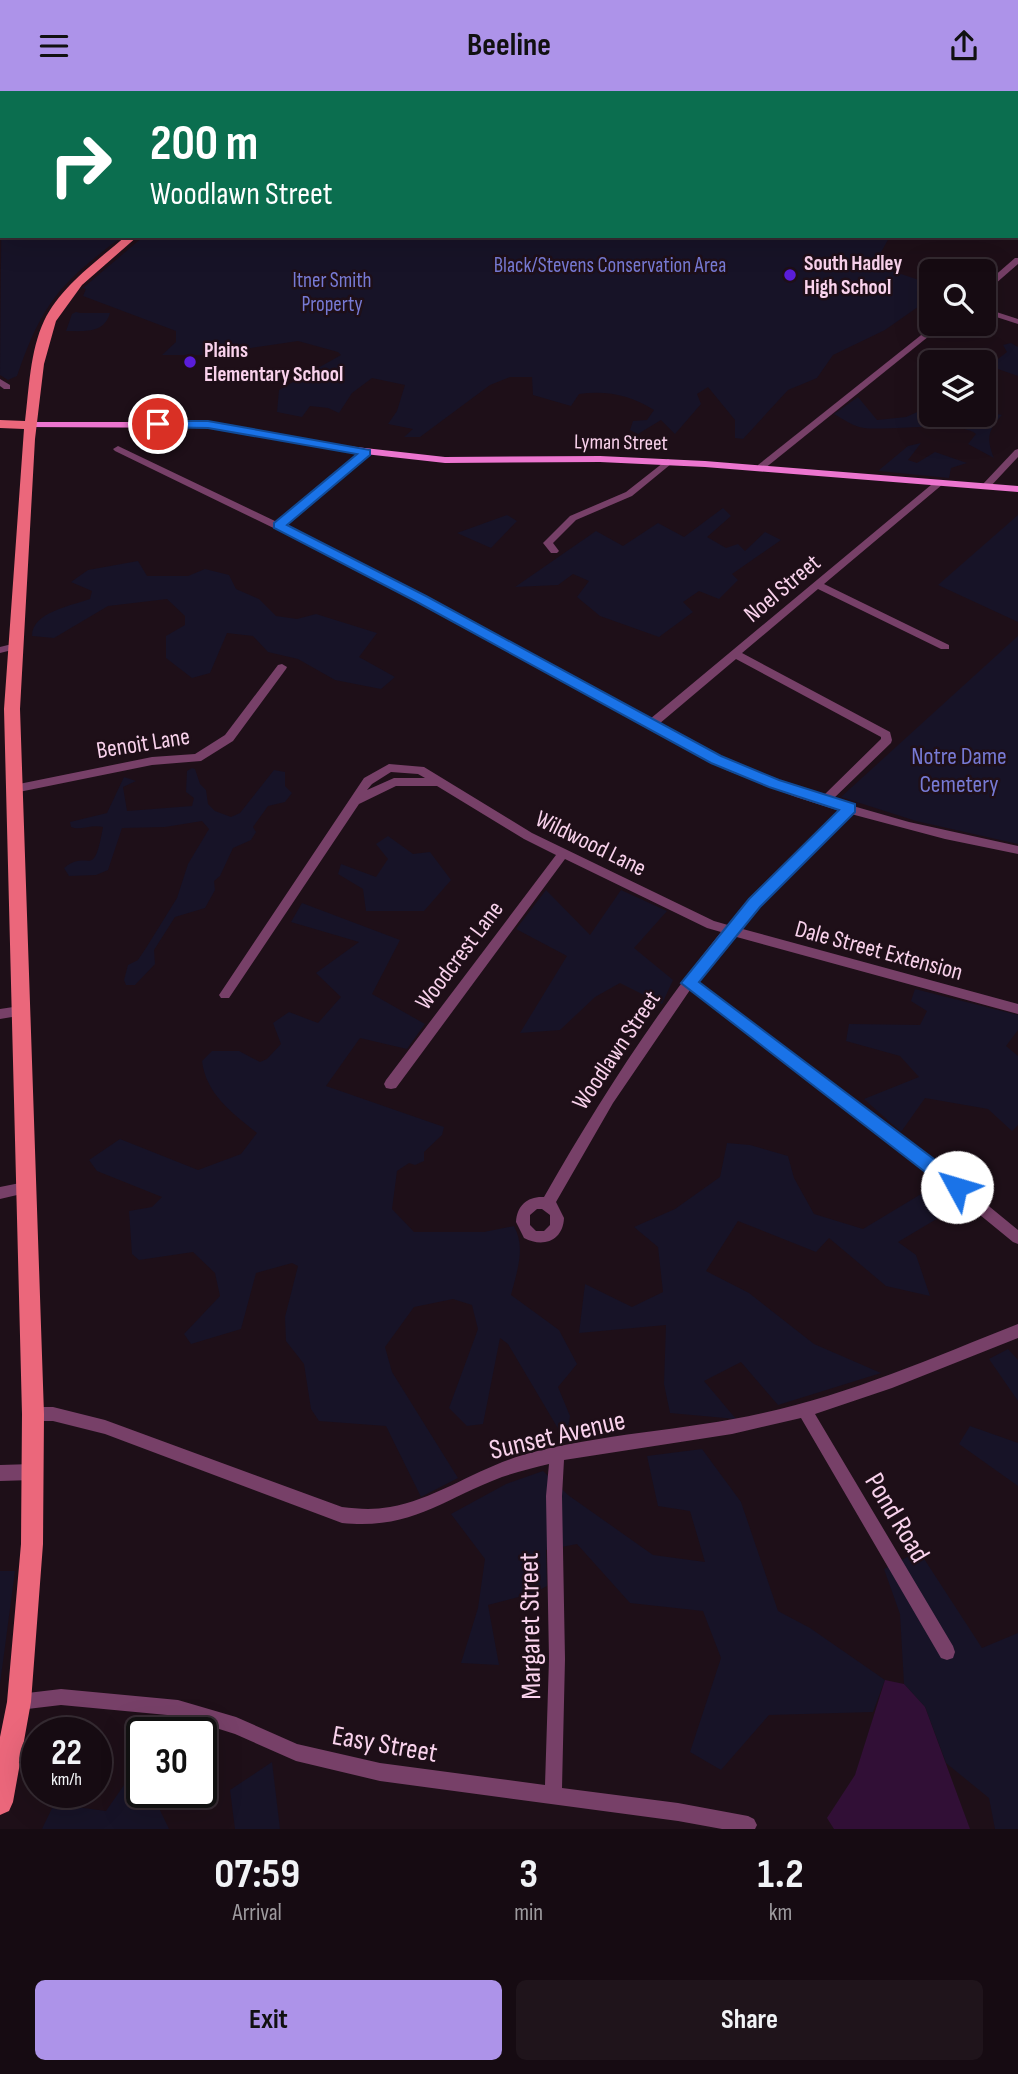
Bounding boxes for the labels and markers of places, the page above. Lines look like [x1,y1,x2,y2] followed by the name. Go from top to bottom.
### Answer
[804,251,902,300] place label: South Hadley High School
[782,267,798,283] marker: South Hadley High School
[204,338,343,387] place label: Plains Elementary School
[182,354,198,370] marker: Plains Elementary School
[128,394,188,454] pin

